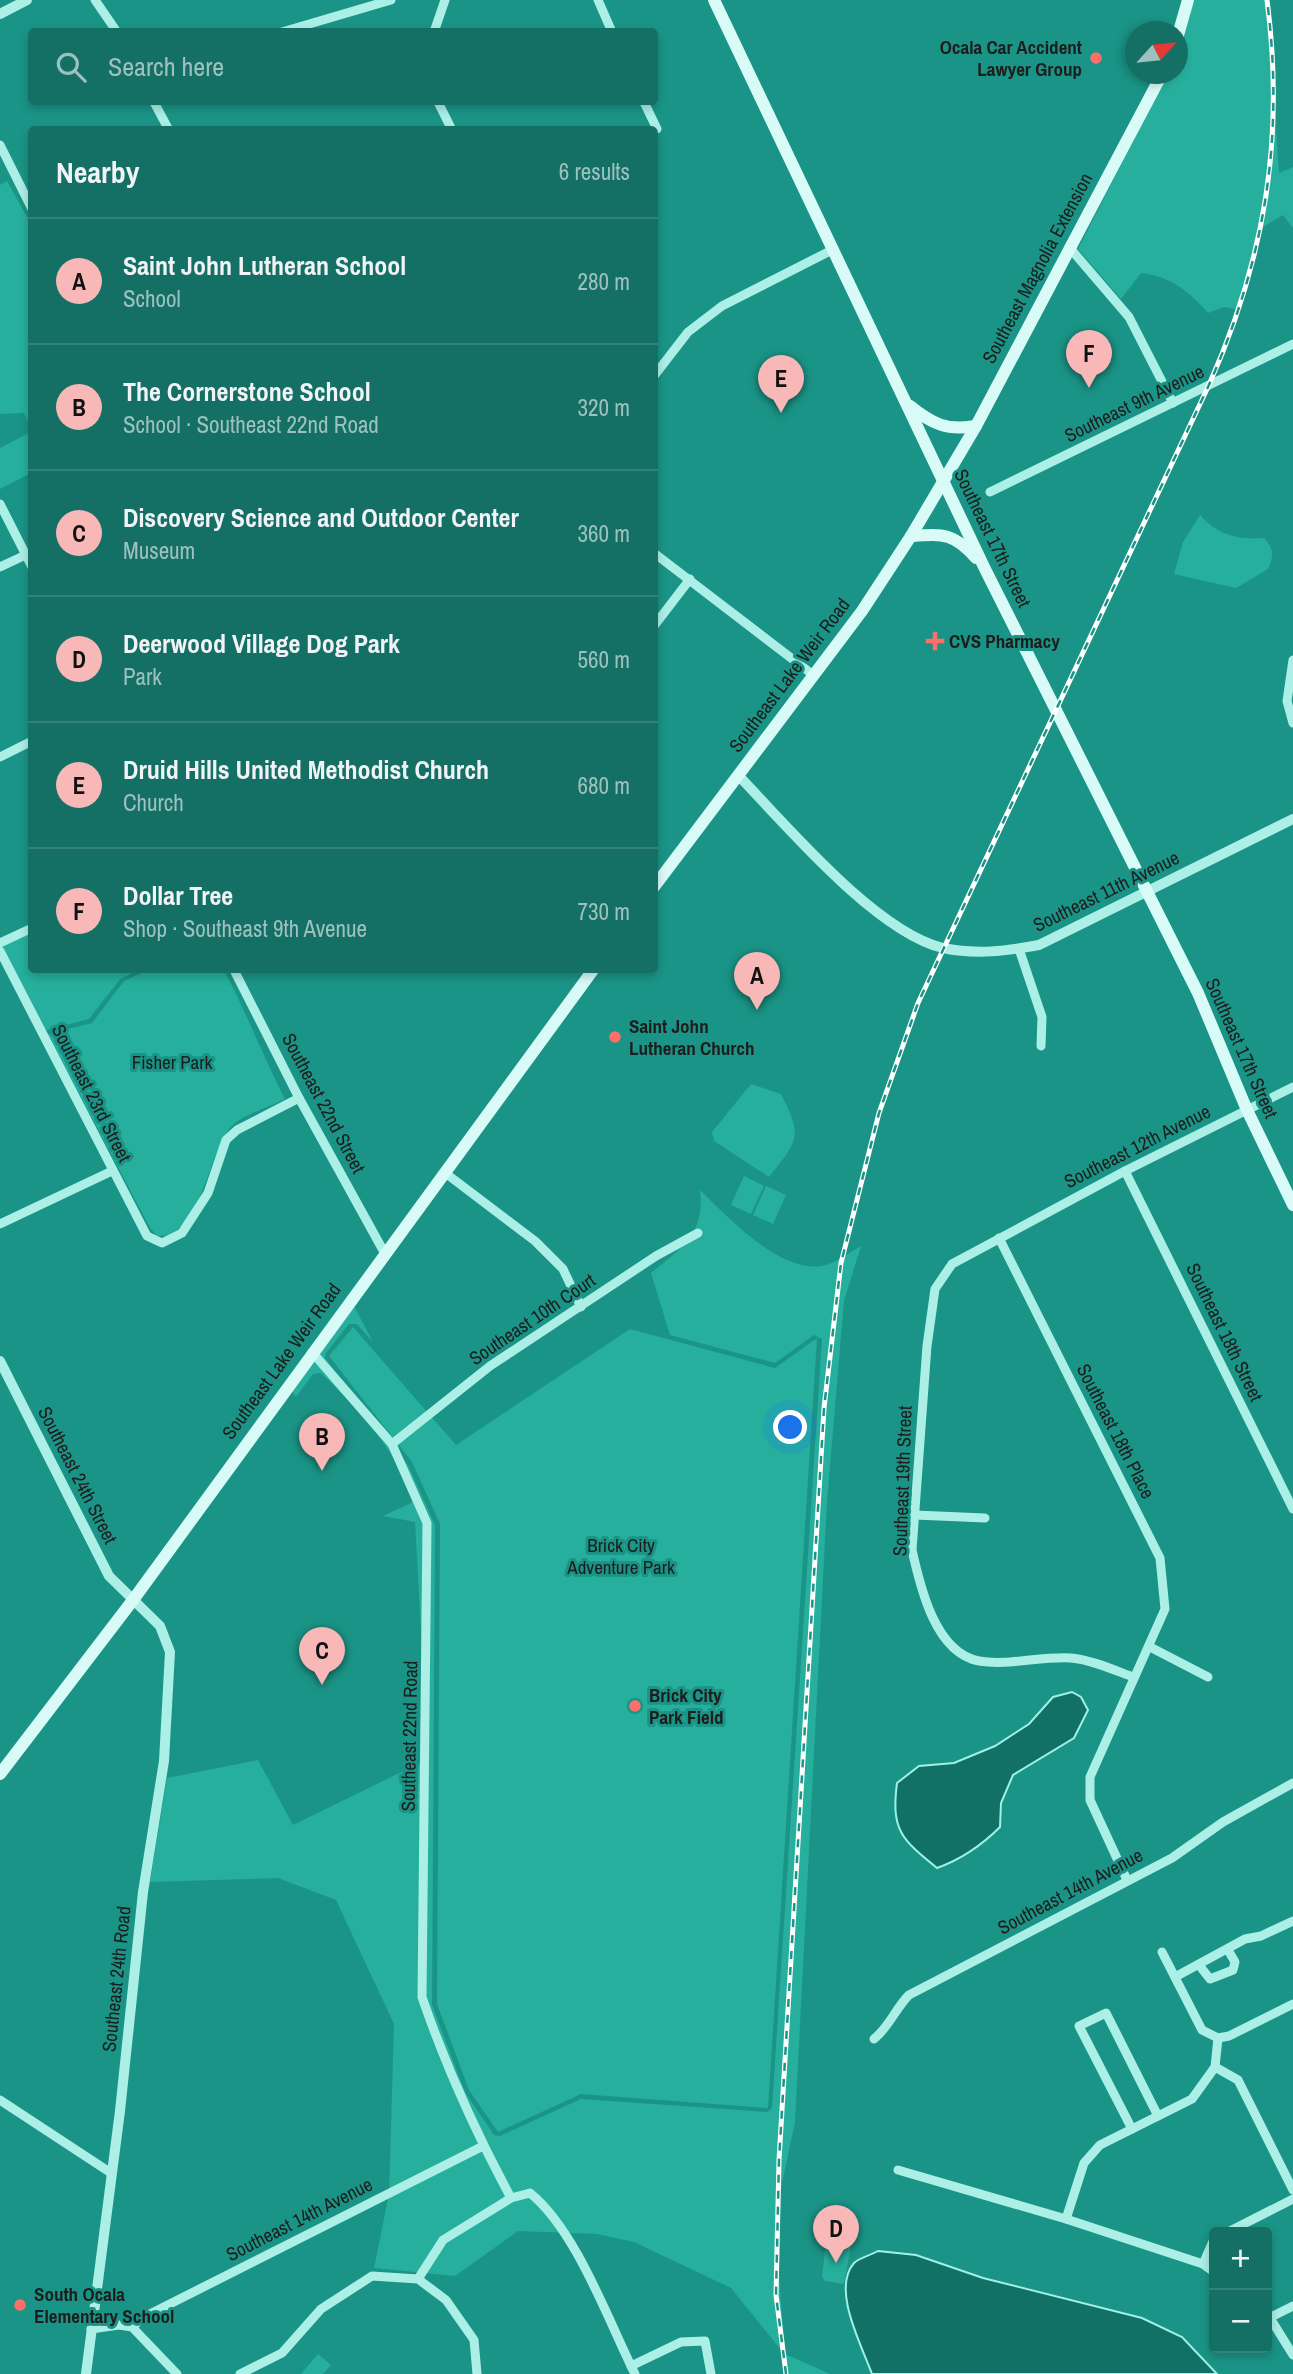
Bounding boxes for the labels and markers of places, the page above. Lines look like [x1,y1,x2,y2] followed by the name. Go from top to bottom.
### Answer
[940,34,1082,82] place label: Ocala Car Accident Lawyer Group
[1088,50,1104,66] marker: Ocala Car Accident Lawyer Group
[1066,330,1112,388] pin: F
[758,355,804,413] pin: E
[949,628,1060,654] place label: CVS Pharmacy
[927,633,943,649] marker: CVS Pharmacy
[734,952,780,1010] pin: A
[629,1013,755,1061] place label: Saint John Lutheran Church
[607,1029,623,1045] marker: Saint John Lutheran Church
[299,1413,345,1471] pin: B
[299,1627,345,1685] pin: C
[649,1682,723,1730] place label: Brick City Park Field
[627,1698,643,1714] marker: Brick City Park Field
[813,2205,859,2263] pin: D
[34,2281,174,2329] place label: South Ocala Elementary School
[12,2297,28,2313] marker: South Ocala Elementary School

